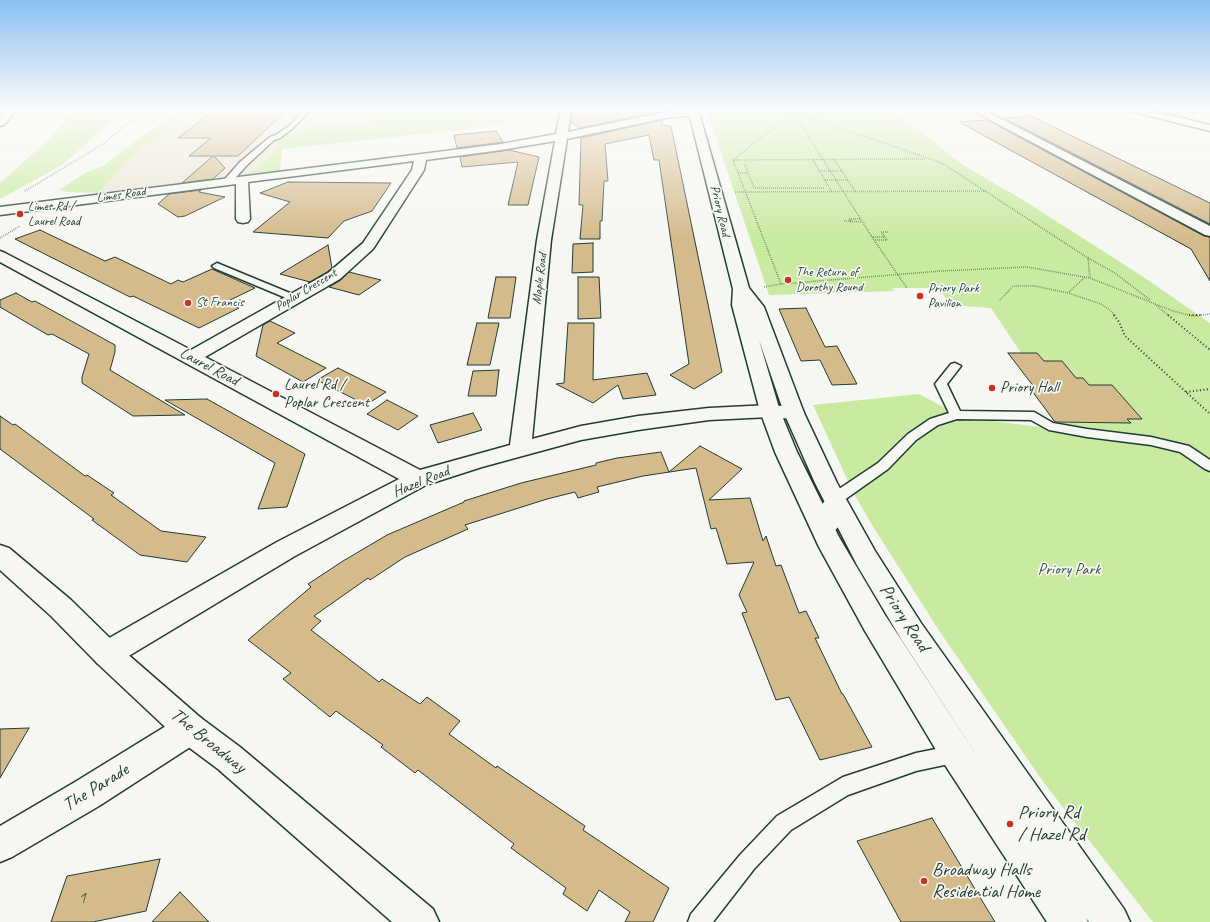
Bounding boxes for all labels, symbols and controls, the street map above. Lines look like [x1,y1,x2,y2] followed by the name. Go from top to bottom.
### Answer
[96,184,146,206] street label: Limes Road
[707,184,733,238] street label: Priory Road
[28,199,80,230] place label: Limes Rd / Laurel Road
[15,209,25,219] marker: Limes Rd / Laurel Road
[529,253,551,305] street label: Maple Road
[796,265,862,296] place label: The Return of Dorothy Round
[272,266,340,314] street label: Poplar Crescent
[783,275,793,285] marker: The Return of Dorothy Round
[928,281,979,312] place label: Priory Park Pavilion
[915,291,925,301] marker: Priory Park Pavilion
[196,295,244,311] place label: St Francis
[183,298,193,308] marker: St Francis
[176,343,242,391] street label: Laurel Road
[284,375,369,413] place label: Laurel Rd / Poplar Crescent
[1000,378,1058,398] place label: Priory Hall
[987,383,997,393] marker: Priory Hall
[271,389,281,399] marker: Laurel Rd / Poplar Crescent
[390,462,452,502] street label: Hazel Road
[1038,560,1100,580] park label: Priory Park
[874,580,934,656] street label: Priory Road
[165,703,251,779] street label: The Broadway
[59,759,133,817] street label: The Parade
[1018,802,1085,846] place label: Priory Rd / Hazel Rd
[1005,819,1015,829] marker: Priory Rd / Hazel Rd
[932,859,1040,903] place label: Broadway Halls Residential Home
[919,876,929,886] marker: Broadway Halls Residential Home
[78,889,86,909] house number: 1

